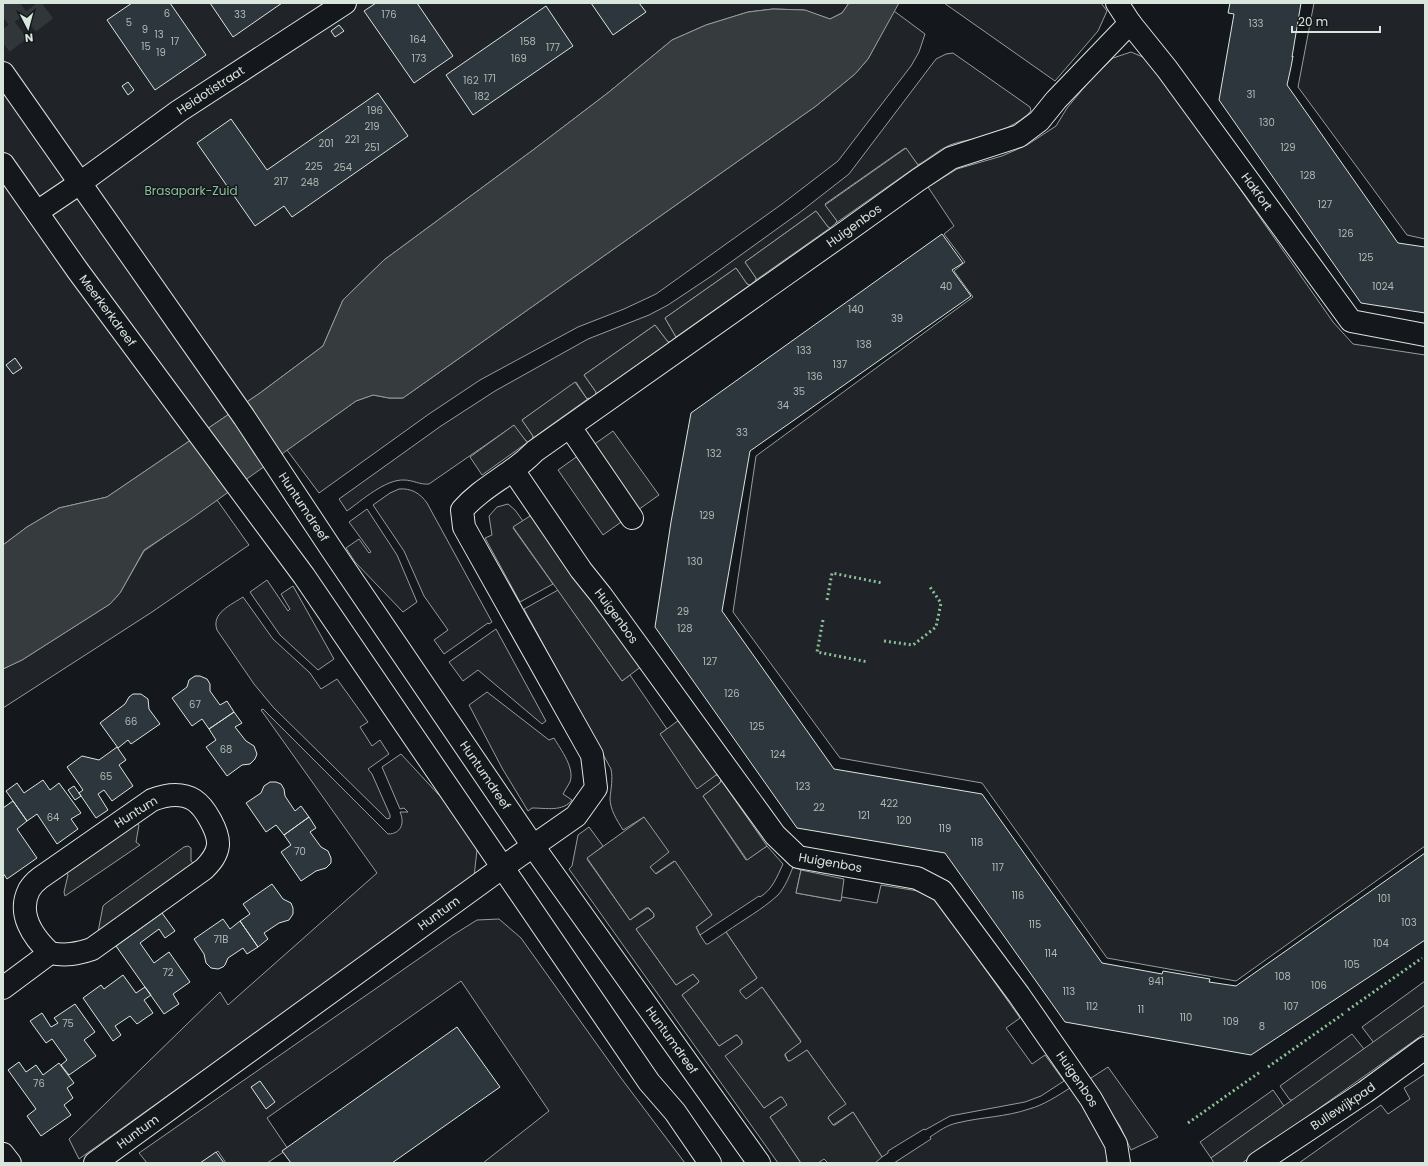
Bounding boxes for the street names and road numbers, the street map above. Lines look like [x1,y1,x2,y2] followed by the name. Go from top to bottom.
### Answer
[173,62,248,118] street label: Heidotistraat
[1238,169,1277,214] street label: Hakfort
[823,200,885,251] street label: Huigenbos
[75,271,140,350] street label: Meerkerkdreef
[275,469,333,545] street label: Huntumdreef
[591,585,642,647] street label: Huigenbos
[456,737,515,813] street label: Huntumdreef
[111,792,161,832] street label: Huntum
[797,848,864,876] street label: Huigenbos
[414,892,463,934] street label: Huntum
[642,1003,702,1077] street label: Huntumdreef
[1052,1048,1103,1110] street label: Huigenbos
[1307,1078,1379,1134] street label: Bullewijkpad
[113,1110,162,1152] street label: Huntum

